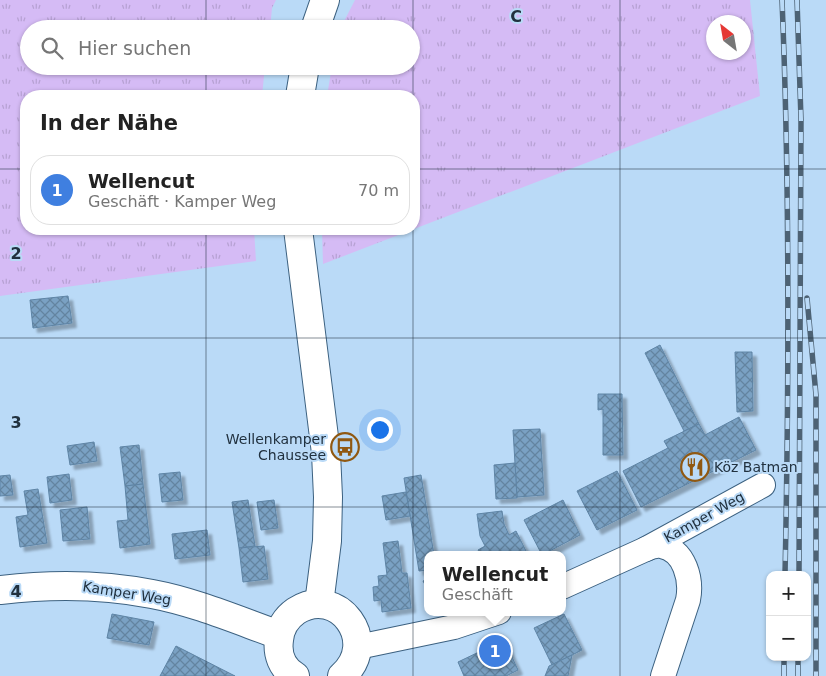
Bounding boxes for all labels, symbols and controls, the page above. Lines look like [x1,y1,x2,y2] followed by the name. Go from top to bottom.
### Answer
[510,7,522,26] text: C
[706,15,751,60] north arrow
[20,20,420,75] search box
[38,34,66,62] icon: search
[78,37,191,59] text: Hier suchen
[40,111,178,135] text: In der Nähe
[88,170,194,192] text: Wellencut
[51,181,63,200] text: 1
[358,181,399,200] text: 70 m
[88,192,276,211] text: Geschäft · Kamper Weg
[10,244,22,263] text: 2
[10,413,22,432] text: 3
[367,417,393,443] your location
[226,431,326,463] place label: Wellenkamper Chaussee
[330,432,360,462] bus stop icon: Wellenkamper Chaussee
[680,452,710,482] restaurant icon: Köz Batman
[714,459,798,475] place label: Köz Batman
[661,488,747,546] street label: Kamper Weg
[424,551,566,616] popup
[442,563,548,585] text: Wellencut
[766,571,811,661] map controls
[766,571,811,616] button: +
[82,578,172,608] street label: Kamper Weg
[10,582,22,601] text: 4
[442,585,513,604] text: Geschäft
[766,616,811,661] button: −
[479,632,511,670] pin: 1

